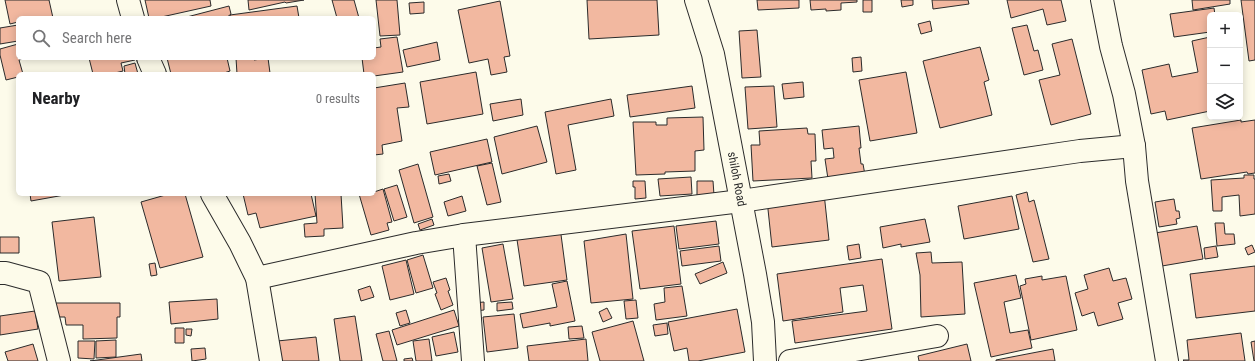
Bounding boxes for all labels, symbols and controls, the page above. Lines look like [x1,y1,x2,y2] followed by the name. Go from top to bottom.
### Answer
[1207,12,1243,120] map controls
[1207,12,1243,48] button: +
[16,16,376,60] search box
[30,27,52,49] icon: search
[62,29,132,47] text: Search here
[1207,48,1243,84] button: −
[1207,84,1243,120] button: layers
[32,88,80,108] text: Nearby
[316,91,360,106] text: 0 results
[725,151,749,208] street label: shiloh Road

